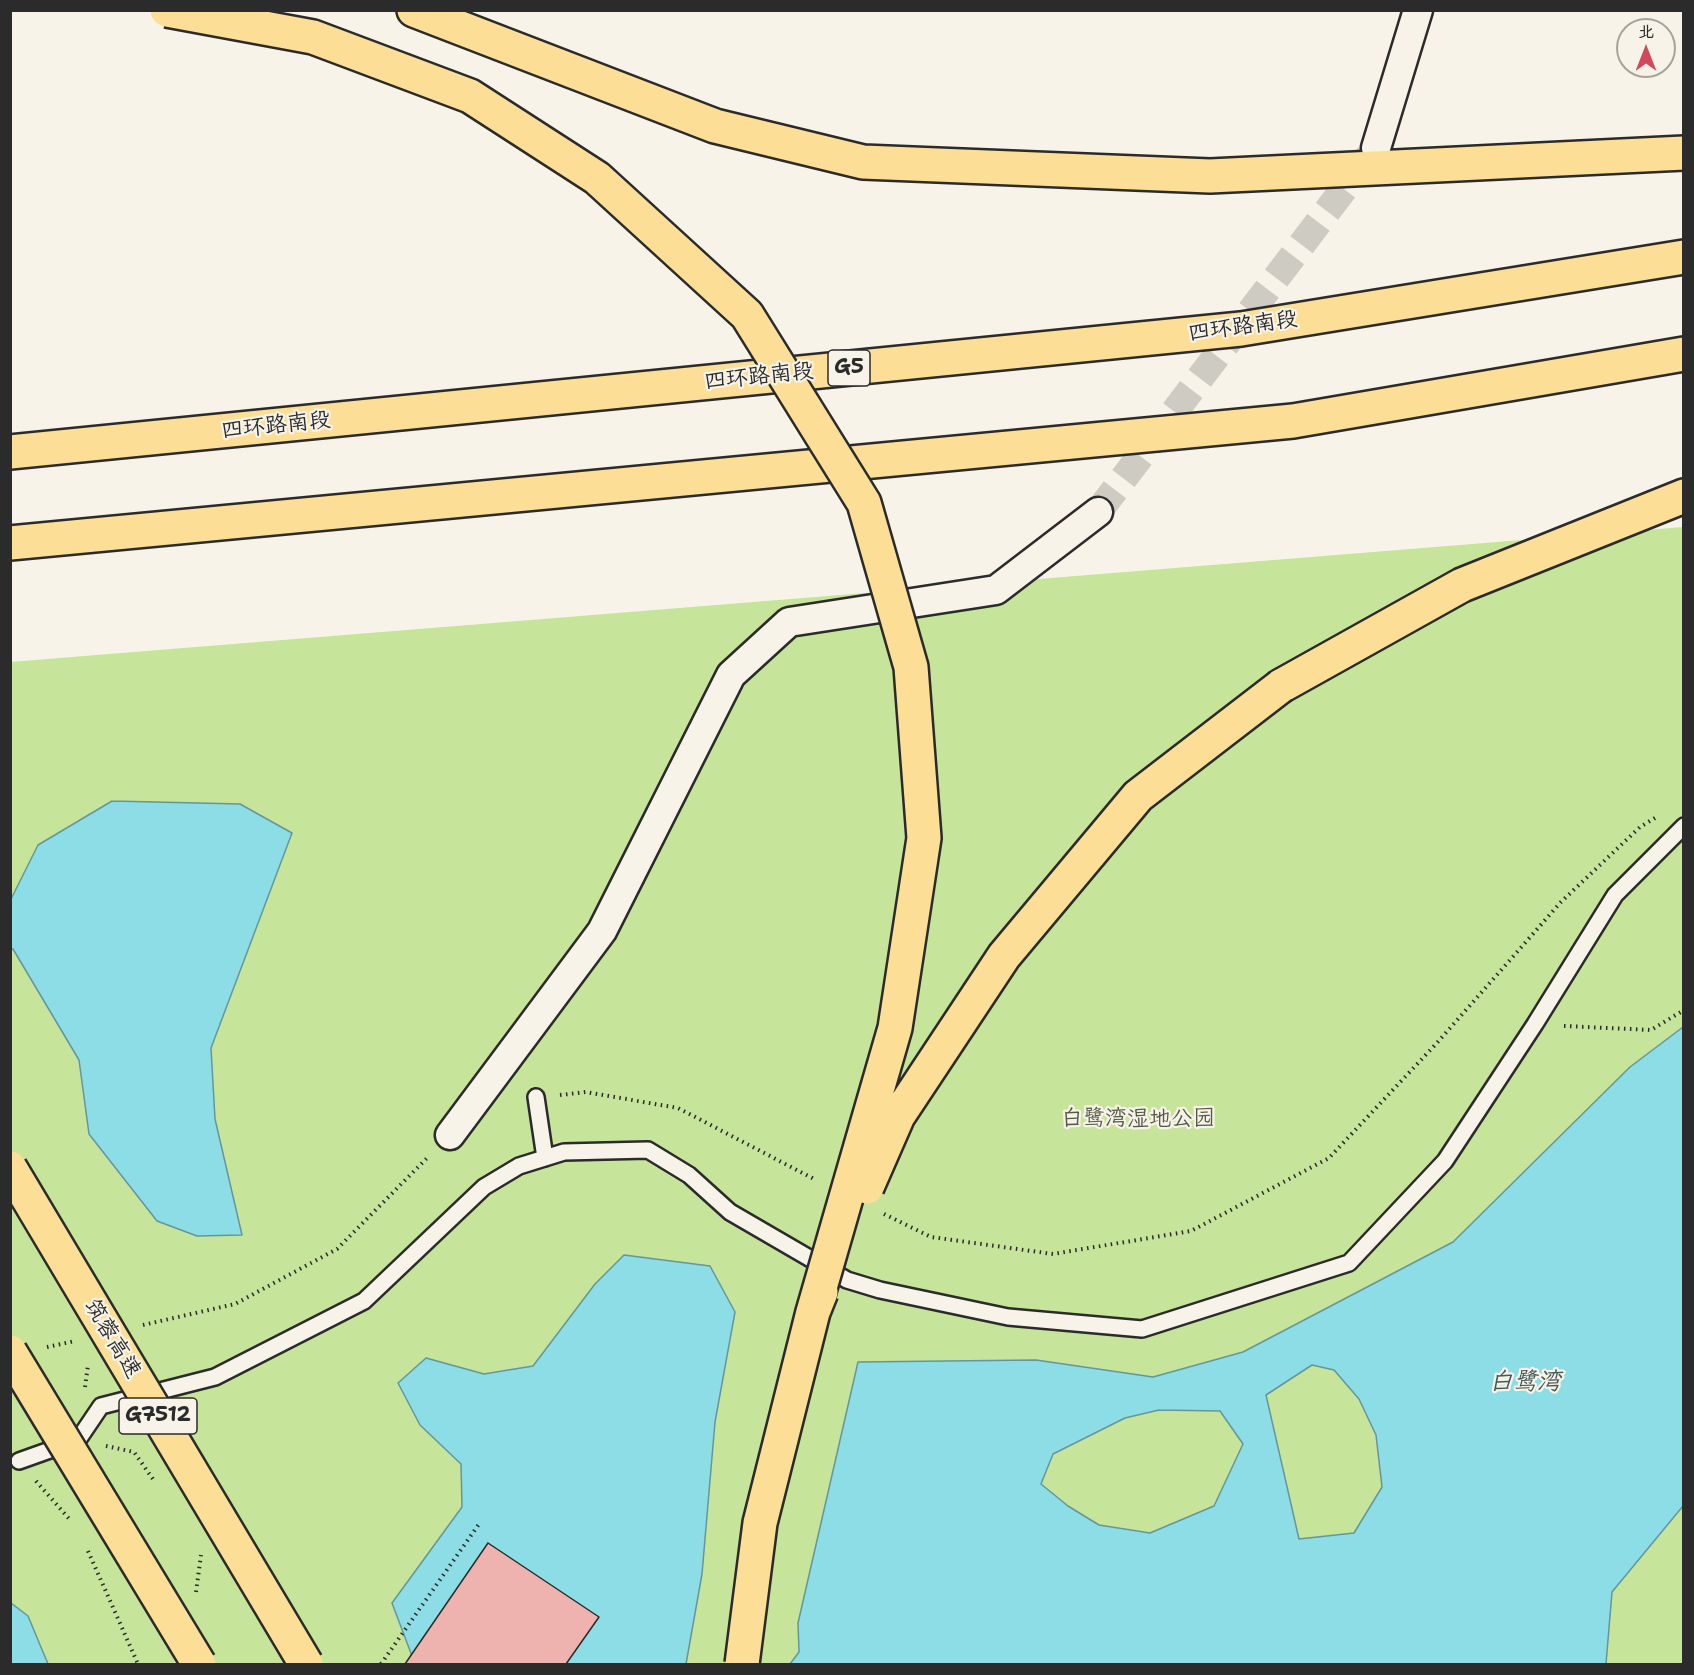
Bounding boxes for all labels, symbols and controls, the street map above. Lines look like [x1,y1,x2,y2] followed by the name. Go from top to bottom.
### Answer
[1616,18,1676,78] north arrow
[1638,21,1654,42] text: 北
[1187,306,1299,348] street label: 四环路南段
[828,350,870,386] road number: G5
[703,358,815,396] street label: 四环路南段
[220,407,332,445] street label: 四环路南段
[1061,1106,1215,1132] park label: 白鹭湾湿地公园
[78,1294,146,1384] street label: 筑蓉高速
[1489,1369,1561,1397] water label: 白鹭湾
[119,1398,197,1434] road number: G7512

